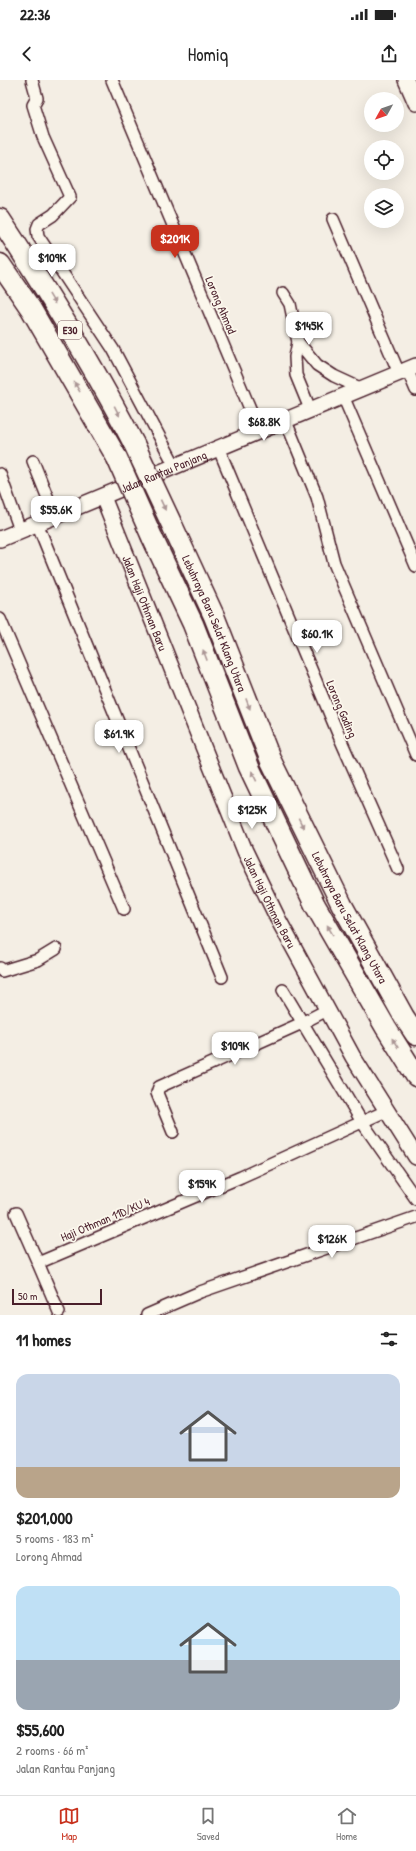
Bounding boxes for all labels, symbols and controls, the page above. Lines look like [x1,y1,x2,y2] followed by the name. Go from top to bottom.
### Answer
[20,4,50,25] text: 22:36
[188,42,228,67] text: Homiq
[16,43,38,65] icon: back
[378,43,400,65] icon: share
[364,92,404,132] north arrow
[364,92,404,228] map controls
[364,140,404,180] button: locate
[364,188,404,228] button: layers
[147,225,203,259] pin: $201K
[160,229,190,247] text: $201K
[24,244,80,278] pin: $109K
[38,248,66,266] text: $109K
[201,274,241,337] street label: Lorong Ahmad
[48,293,55,305] one-way arrow
[281,312,337,346] pin: $145K
[295,316,323,334] text: $145K
[58,321,82,339] road number: E30
[73,381,80,393] one-way arrow
[114,405,120,417] one-way arrow
[231,408,297,442] pin: $68.8K
[248,412,280,430] text: $68.8K
[118,446,209,496] street label: Jalan Rantau Panjang
[23,496,89,530] pin: $55.6K
[160,499,166,511] one-way arrow
[40,500,72,518] text: $55.6K
[179,552,251,694] street label: Lebuhraya Baru Selat Klang Utara
[119,553,172,653] street label: Jalan Haji Othman Baru
[284,620,350,654] pin: $60.1K
[301,624,333,642] text: $60.1K
[202,649,208,661] one-way arrow
[322,678,362,740] street label: Lorong Gading
[246,699,252,711] one-way arrow
[86,720,152,754] pin: $61.9K
[104,724,134,742] text: $61.9K
[251,770,257,782] one-way arrow
[224,796,280,830] pin: $125K
[237,800,267,818] text: $125K
[298,817,305,829] one-way arrow
[308,849,392,986] street label: Lebuhraya Baru Selat Klang Utara
[240,853,301,951] street label: Jalan Haji Othman Baru
[326,924,333,936] one-way arrow
[207,1032,263,1066] pin: $109K
[221,1036,249,1054] text: $109K
[391,1038,399,1048] one-way arrow
[174,1170,230,1204] pin: $159K
[188,1174,216,1192] text: $159K
[58,1192,153,1245] street label: Haji Othman 11D/KU 4
[304,1225,360,1259] pin: $126K
[317,1229,347,1247] text: $126K
[12,1287,102,1306] scale bar
[18,1289,38,1303] text: 50 m
[16,1328,71,1351] text: 11 homes
[378,1328,400,1350] icon: filters
[172,1400,244,1472] icon: home
[16,1506,73,1529] text: $201,000
[16,1529,93,1547] text: 5 rooms · 183 m²
[16,1547,82,1565] text: Lorong Ahmad
[172,1612,244,1684] icon: home
[16,1718,64,1741] text: $55,600
[16,1741,88,1759] text: 2 rooms · 66 m²
[16,1759,115,1777] text: Jalan Rantau Panjang
[58,1805,80,1843] tab: Map
[197,1805,219,1843] tab: Saved
[336,1805,358,1843] tab: Home

